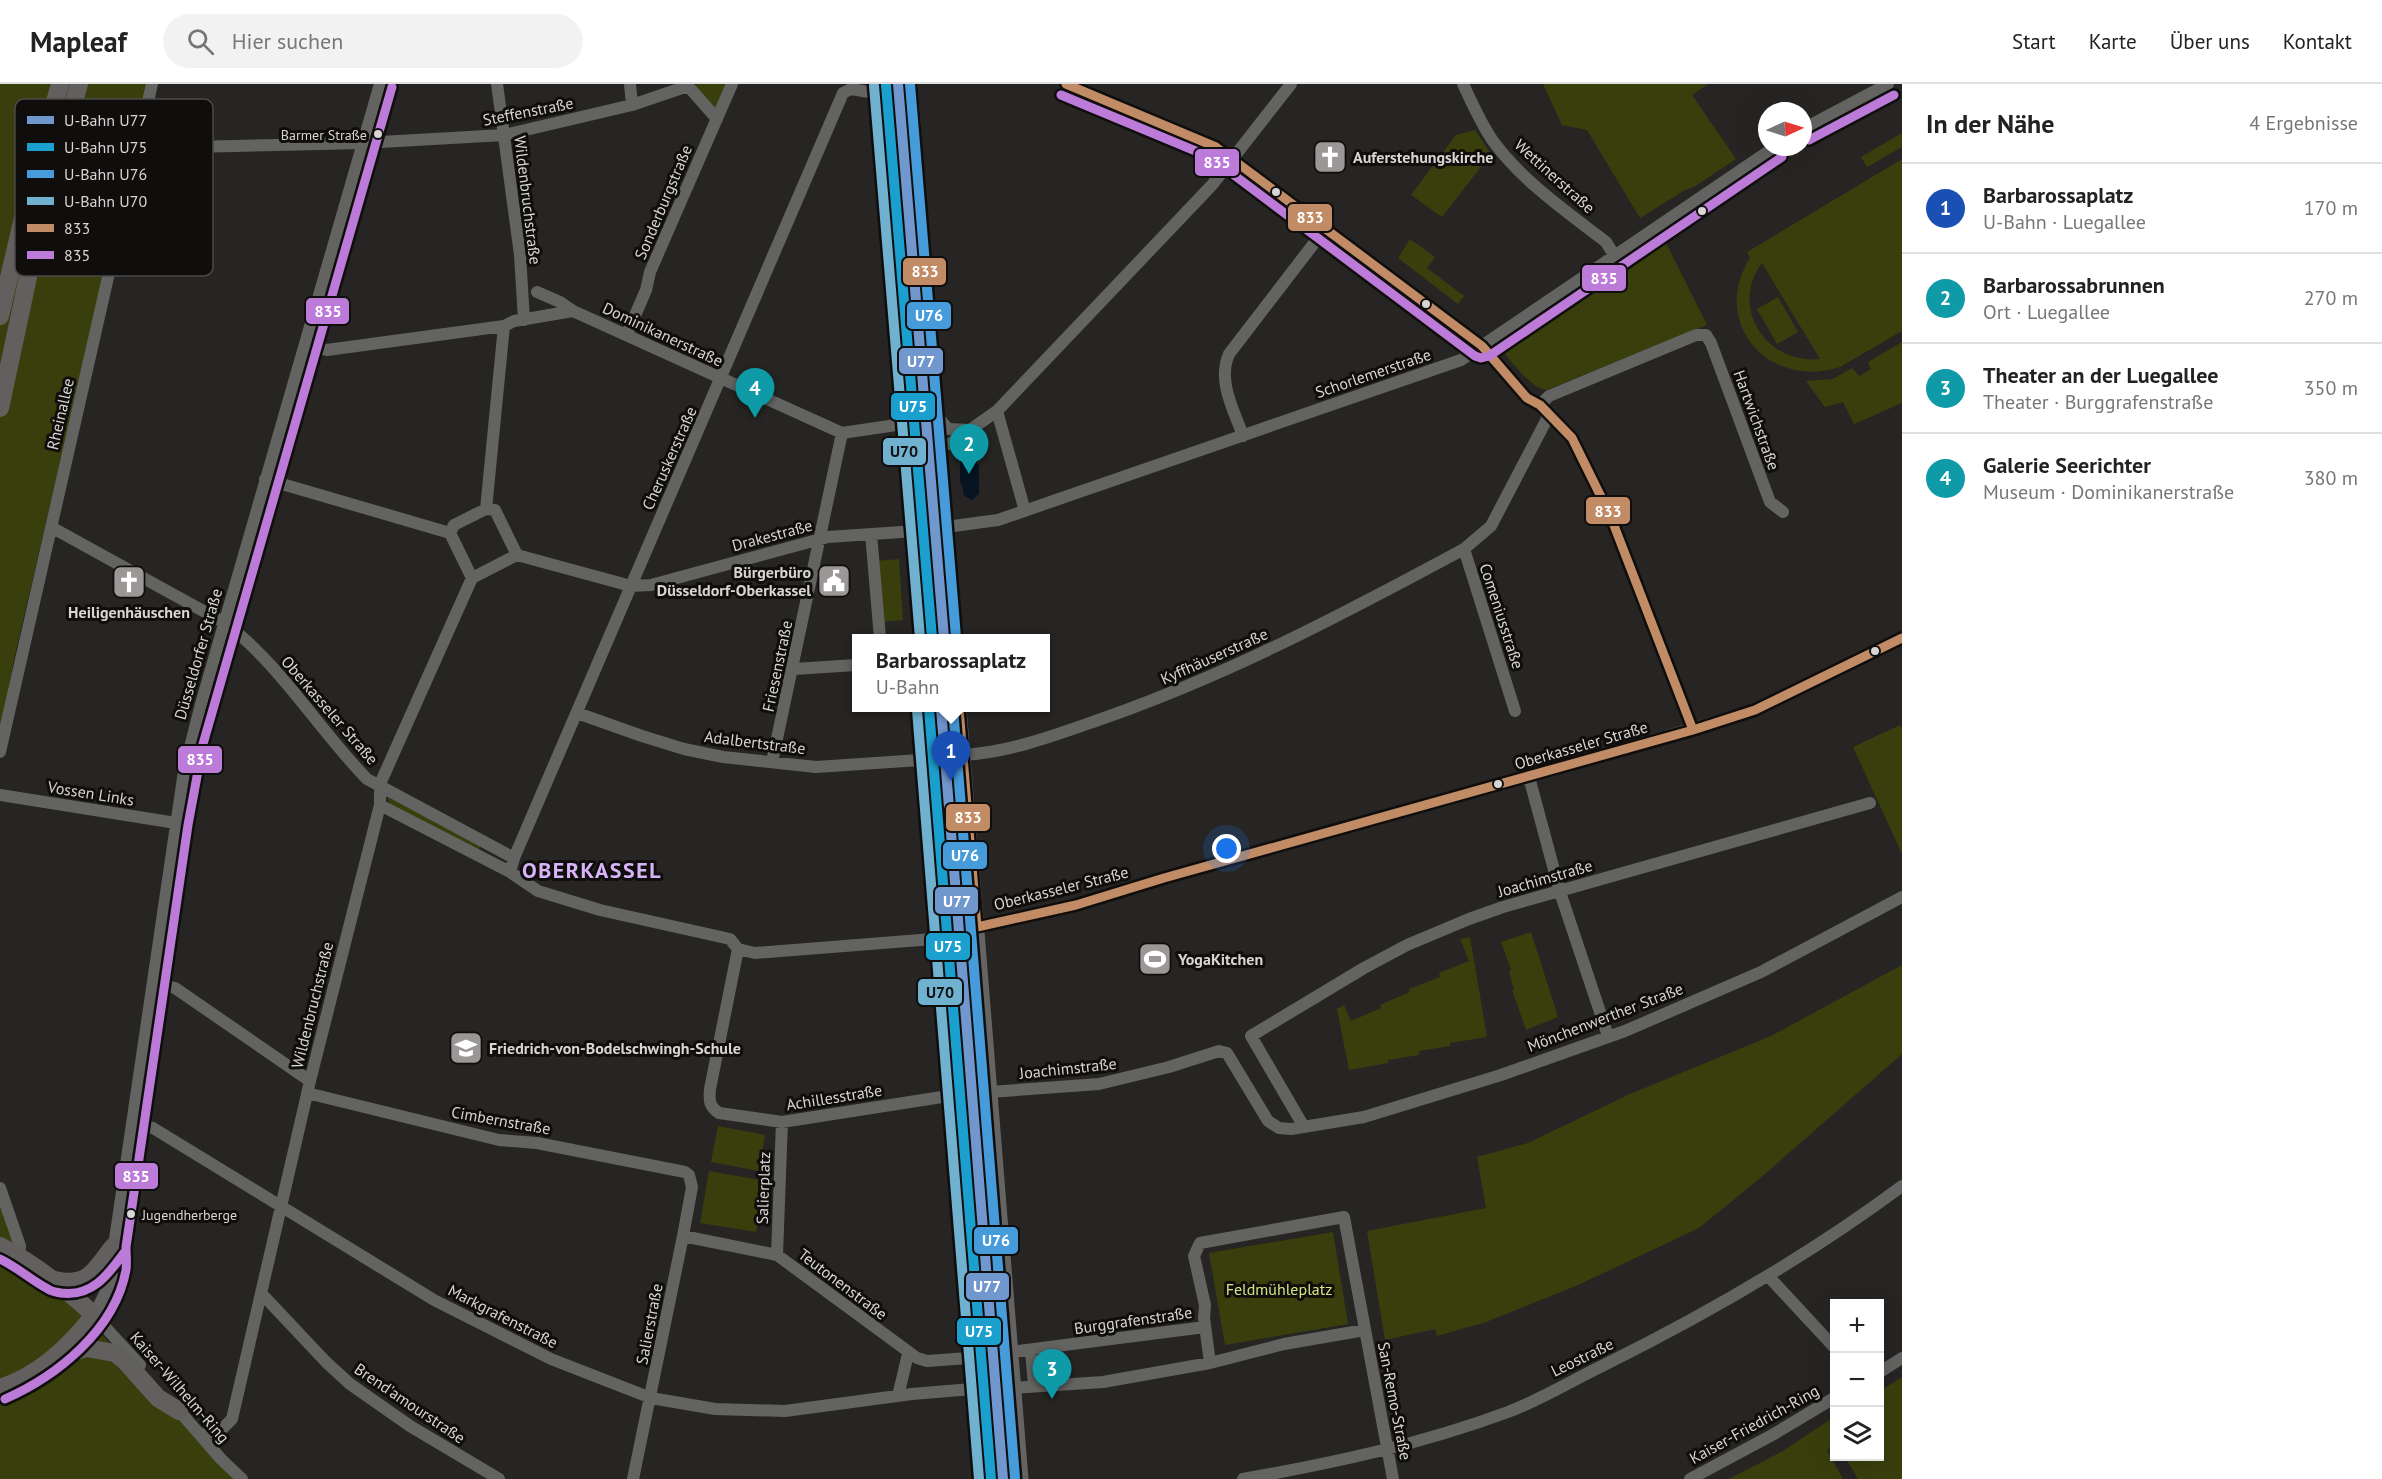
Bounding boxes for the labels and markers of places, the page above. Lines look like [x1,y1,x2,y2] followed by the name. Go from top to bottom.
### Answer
[281,126,367,144] place label: Barmer Straße
[372,128,384,140] marker: Barmer Straße
[1312,139,1348,175] church icon: Auferstehungskirche
[1353,147,1493,167] place label: Auferstehungskirche
[1270,186,1282,198] unlabelled marker
[1696,205,1708,217] unlabelled marker
[1420,298,1432,310] unlabelled marker
[736,368,774,418] pin: 4
[950,424,988,474] pin: 2
[657,562,811,600] place label: Bürgerbüro Düsseldorf-Oberkassel
[816,563,852,599] public building icon: Bürgerbüro Düsseldorf-Oberkassel
[111,564,147,600] church icon: Heiligenhäuschen
[68,602,190,622] place label: Heiligenhäuschen
[1869,645,1881,657] unlabelled marker
[932,732,970,781] pin: 1
[1492,778,1504,790] unlabelled marker
[1137,941,1173,977] sports icon: YogaKitchen
[1177,949,1263,969] place label: YogaKitchen
[448,1030,484,1066] school or university icon: Friedrich-von-Bodelschwingh-Schule
[489,1038,741,1058] place label: Friedrich-von-Bodelschwingh-Schule
[141,1206,237,1224] place label: Jugendherberge
[125,1208,137,1220] marker: Jugendherberge
[1032,1350,1072,1399] pin: 3

